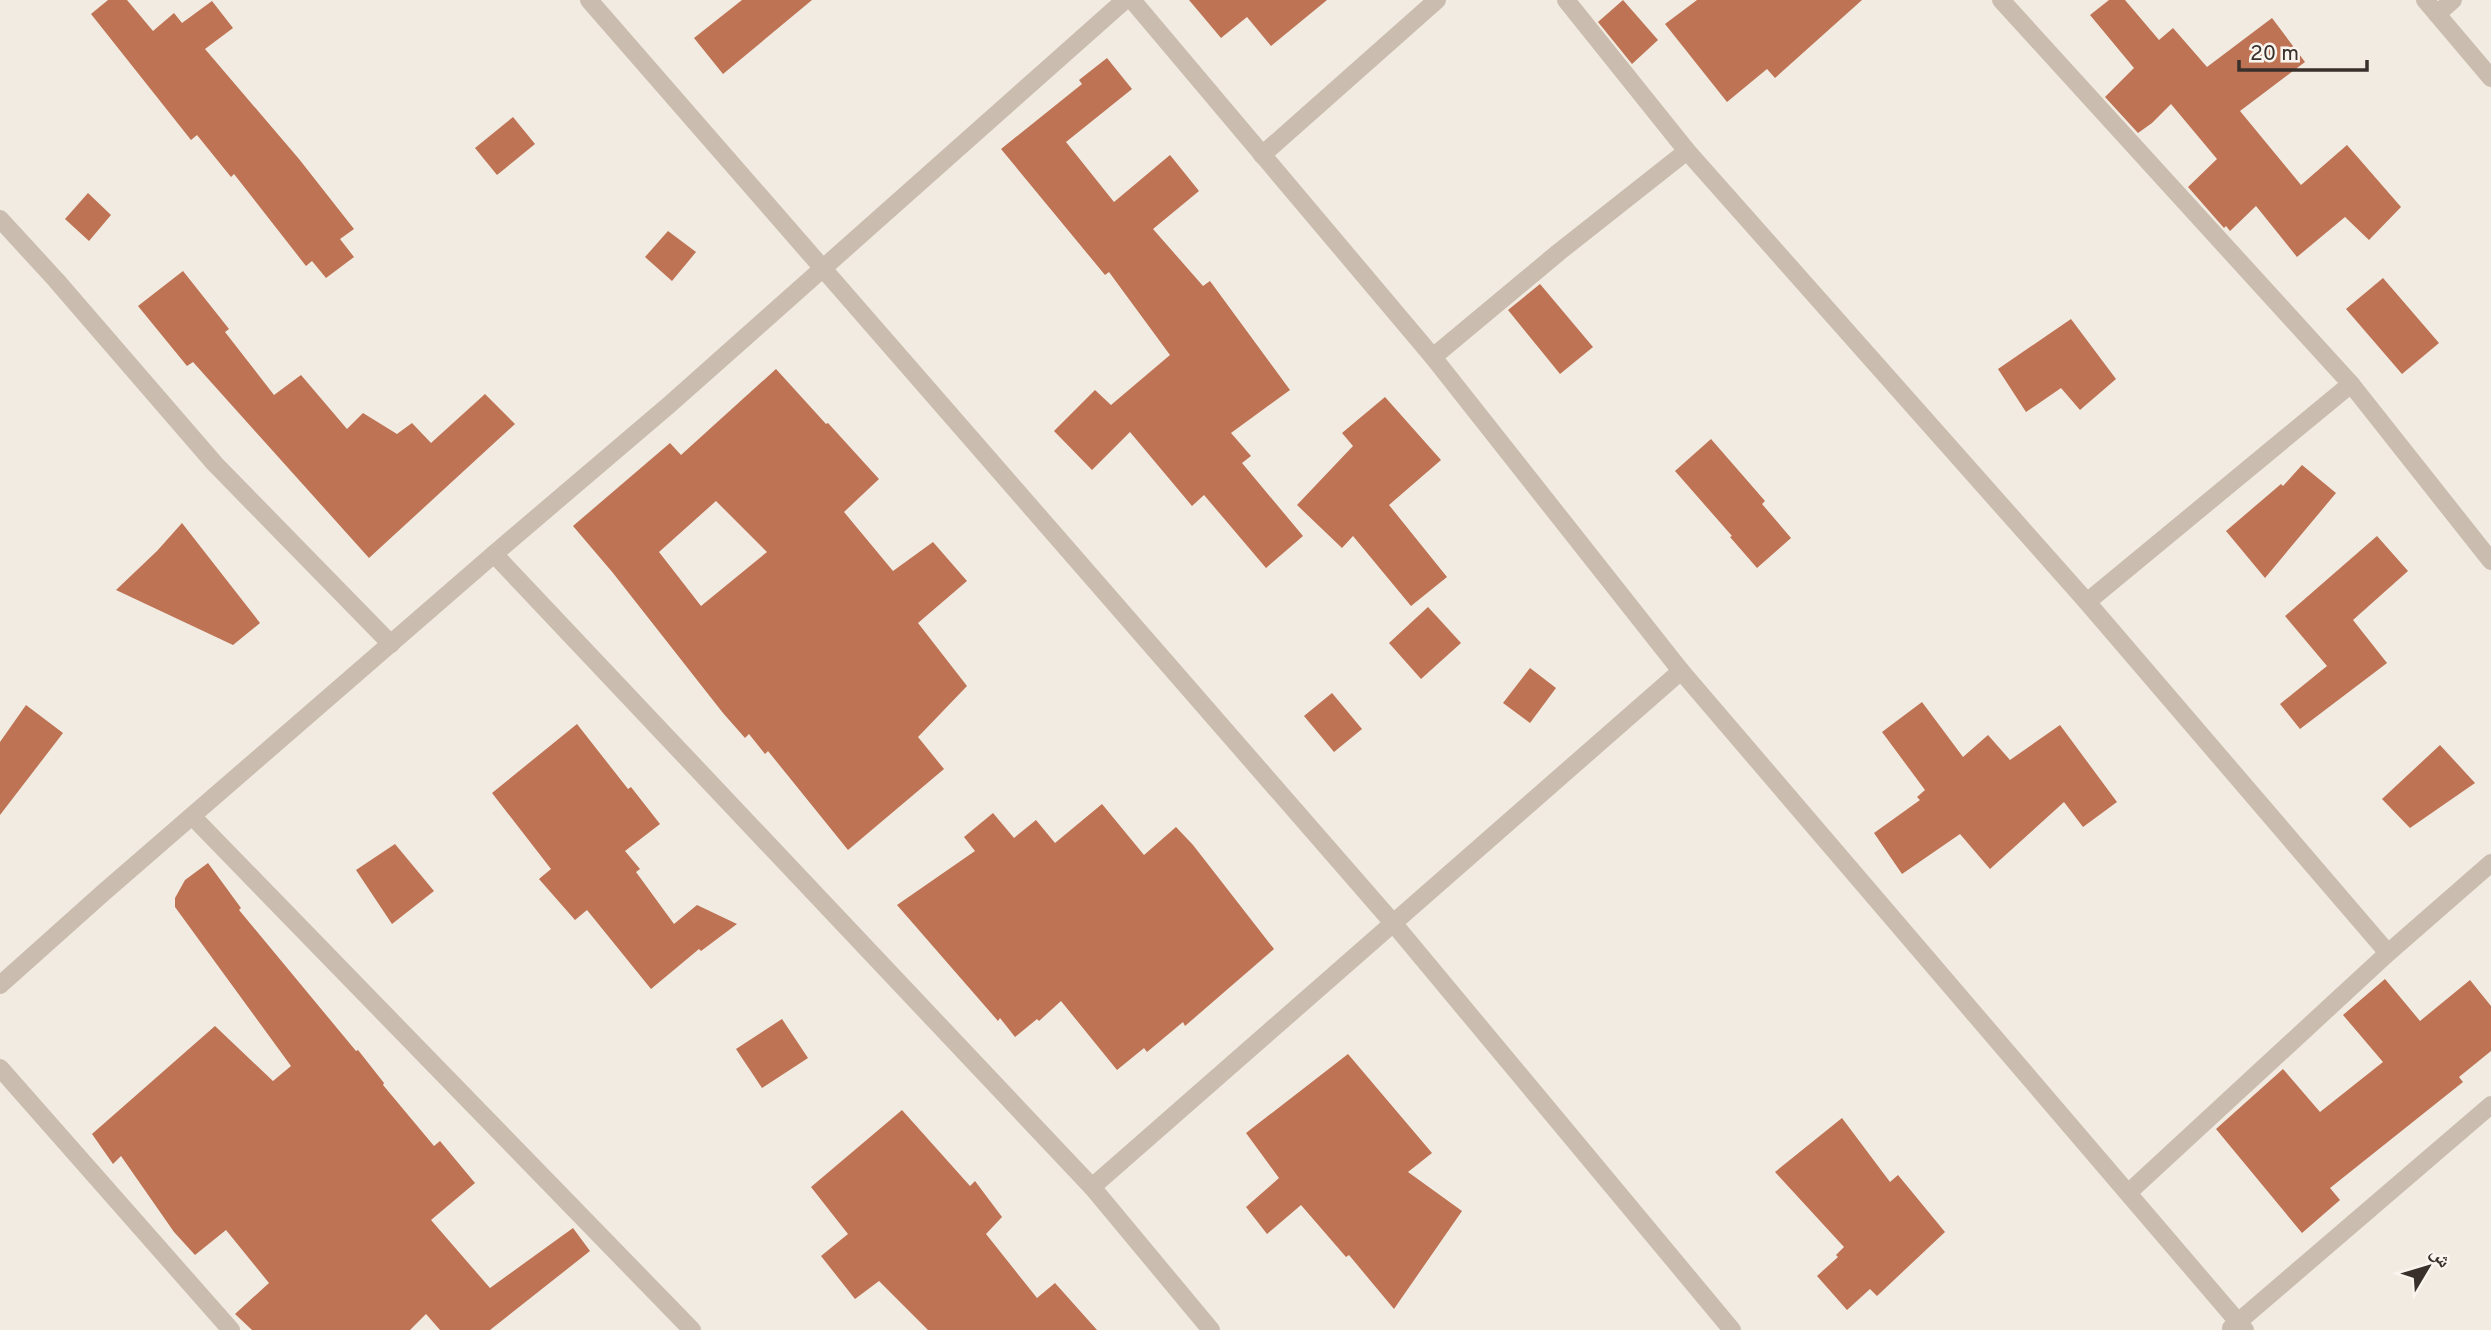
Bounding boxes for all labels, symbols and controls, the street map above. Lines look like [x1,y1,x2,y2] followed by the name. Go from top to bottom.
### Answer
[2239,28,2367,72] scale bar
[2250,41,2299,68] text: 20 m
[2393,1232,2463,1302] north arrow
[2424,1242,2455,1273] text: ش

